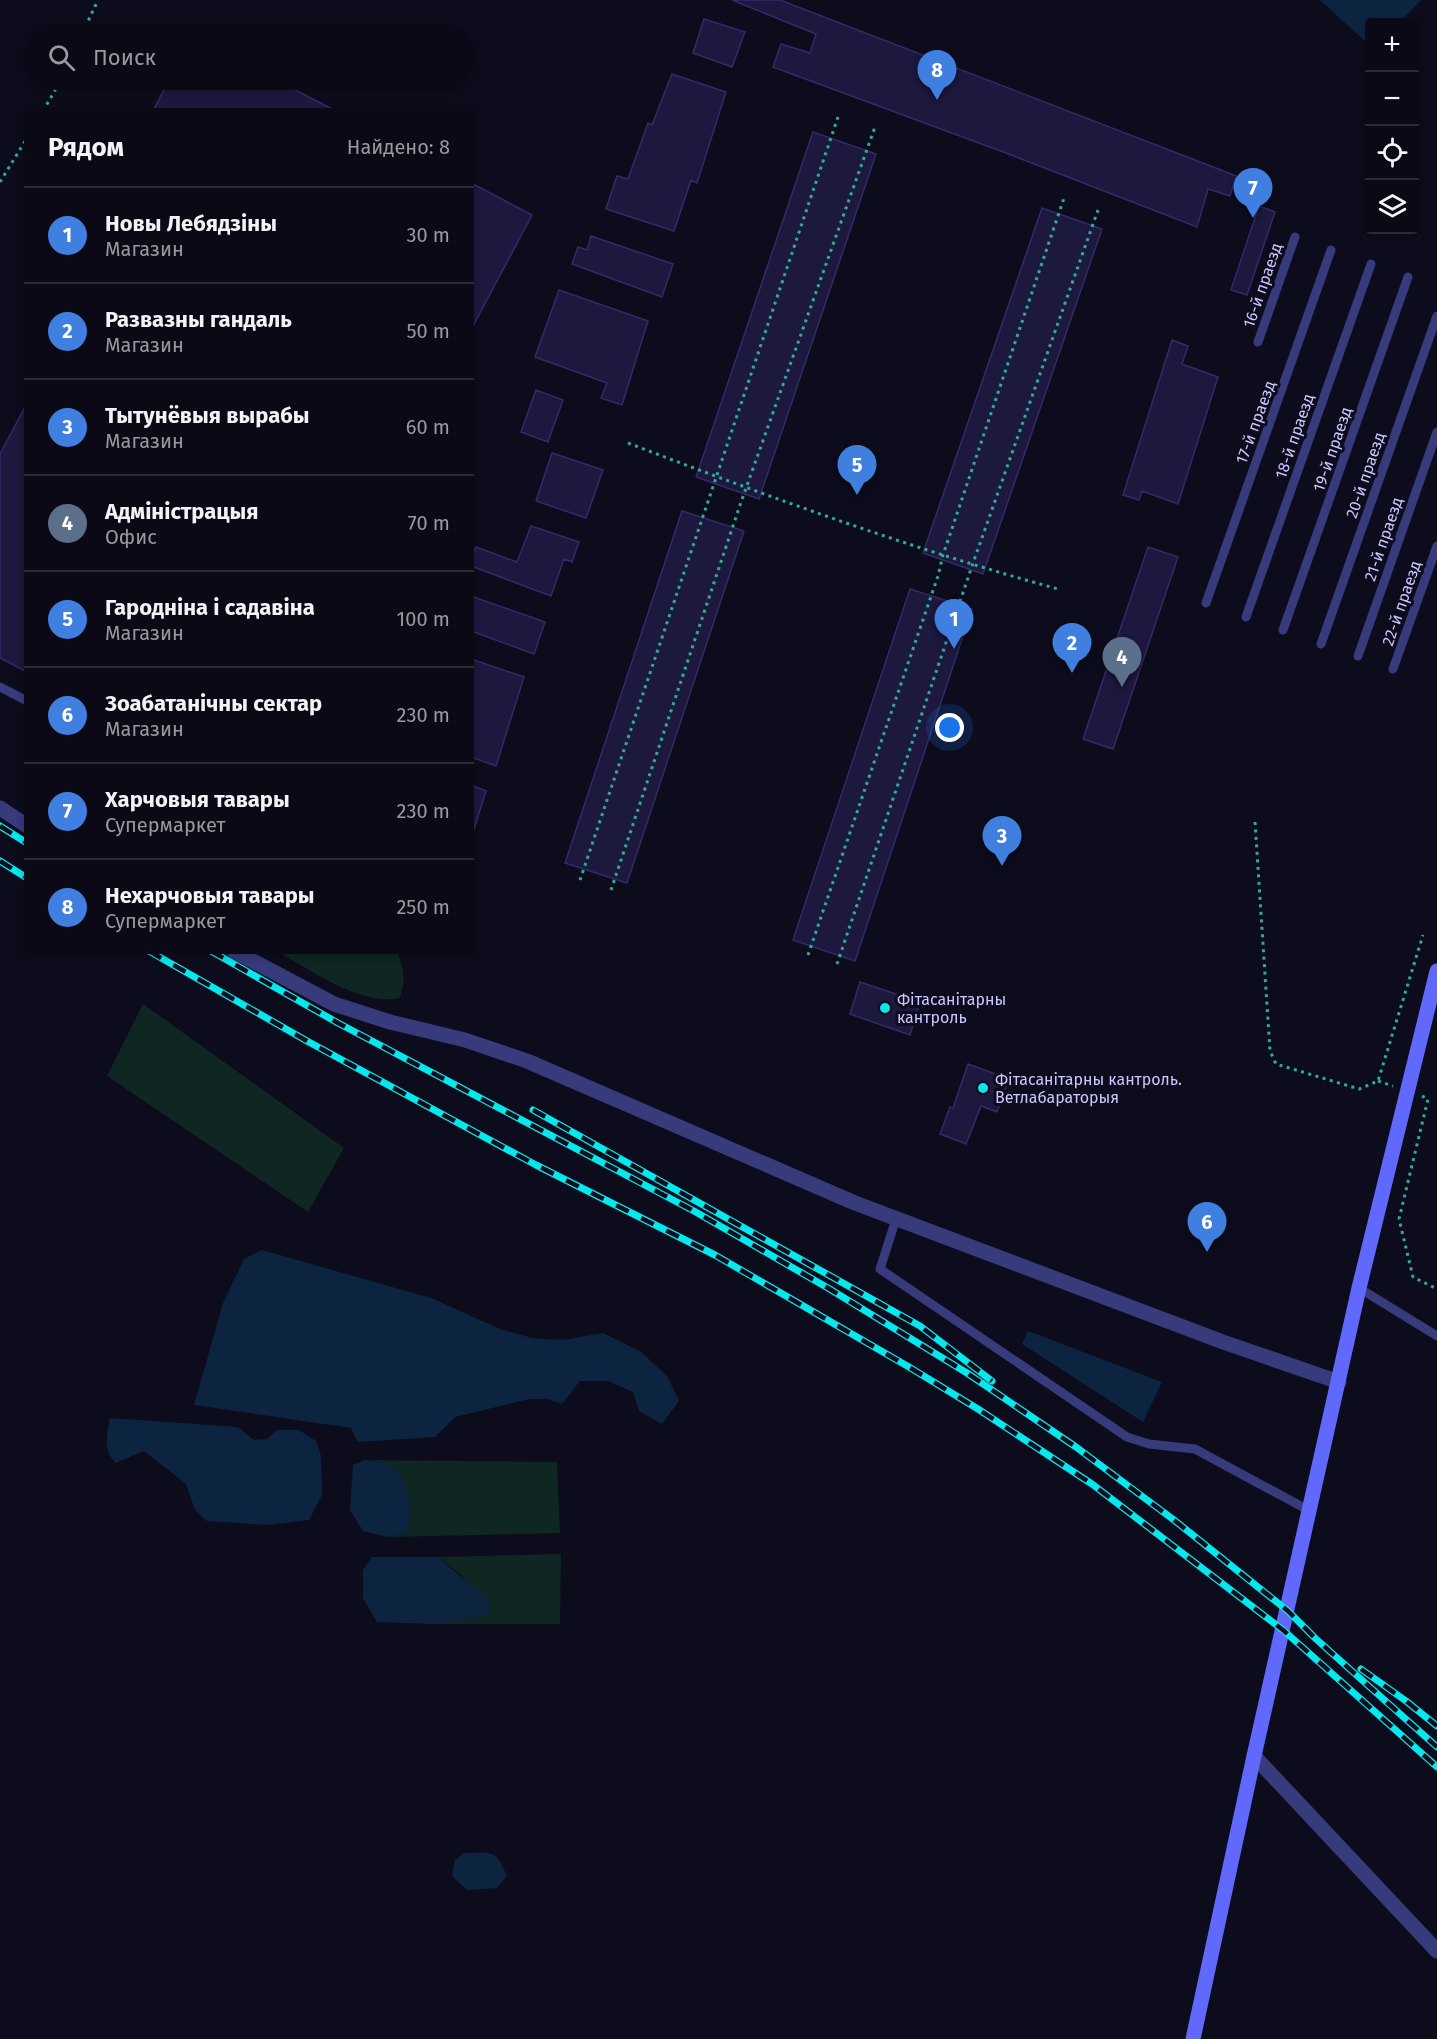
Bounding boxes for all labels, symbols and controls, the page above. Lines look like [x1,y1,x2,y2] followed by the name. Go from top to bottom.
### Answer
[1365,18,1419,234] map controls
[1365,18,1419,72] button: +
[24,24,474,90] search box
[45,41,78,74] icon: search
[93,44,156,71] text: Поиск
[918,51,956,100] pin: 8
[1365,72,1419,126] button: −
[1365,126,1419,180] button: locate
[48,132,124,163] text: Рядом
[347,135,450,159] text: Найдено: 8
[1234,168,1272,218] pin: 7
[1365,180,1419,234] button: layers
[105,210,277,237] text: Новы Лебядзіны
[63,223,72,247] text: 1
[406,223,450,247] text: 30 m
[105,237,184,261] text: Магазин
[1239,240,1286,330] street label: 16-й праезд
[105,306,292,333] text: Развазны гандаль
[62,319,73,343] text: 2
[406,319,450,343] text: 50 m
[105,333,184,357] text: Магазин
[1232,378,1279,466] street label: 17-й праезд
[1271,391,1318,481] street label: 18-й праезд
[105,402,310,429] text: Тытунёвыя вырабы
[1309,404,1356,494] street label: 19-й праезд
[62,415,73,439] text: 3
[406,415,450,439] text: 60 m
[105,429,184,453] text: Магазин
[1342,430,1389,521] street label: 20-й праезд
[838,446,876,495] pin: 5
[1360,495,1407,584] street label: 21-й праезд
[105,498,258,525] text: Адміністрацыя
[62,511,73,535] text: 4
[408,511,450,535] text: 70 m
[105,525,157,549] text: Офис
[1378,558,1425,648] street label: 22-й праезд
[105,594,315,621] text: Гародніна і садавіна
[934,600,974,649] pin: 1
[62,607,73,631] text: 5
[397,607,450,631] text: 100 m
[105,621,184,645] text: Магазин
[1052,624,1092,673] pin: 2
[1102,638,1142,687] pin: 4
[105,690,322,717] text: Зоабатанічны сектар
[62,703,73,727] text: 6
[397,703,450,727] text: 230 m
[935,713,964,742] your location
[105,717,184,741] text: Магазин
[105,786,290,813] text: Харчовыя тавары
[63,799,72,823] text: 7
[397,799,450,823] text: 230 m
[105,813,225,837] text: Супермаркет
[982,816,1022,866] pin: 3
[105,882,315,909] text: Нехарчовыя тавары
[62,895,73,919] text: 8
[396,895,450,919] text: 250 m
[105,909,225,933] text: Супермаркет
[897,990,1006,1027] place label: Фітасанітарны кантроль
[878,1001,892,1015] marker: Фітасанітарны кантроль
[995,1070,1182,1107] place label: Фітасанітарны кантроль. Ветлабараторыя
[976,1081,990,1095] marker: Фітасанітарны кантроль. Ветлабараторыя
[1188,1202,1226,1252] pin: 6

